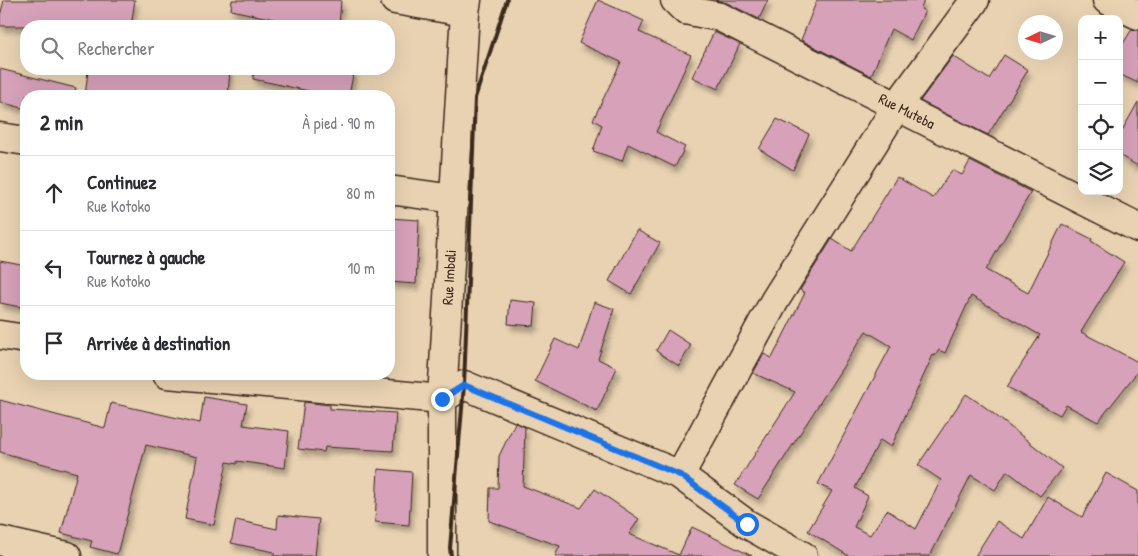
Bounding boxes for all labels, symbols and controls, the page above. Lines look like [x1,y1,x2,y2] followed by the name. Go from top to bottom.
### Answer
[1018,15,1063,60] north arrow
[1078,15,1123,195] map controls
[1078,15,1123,60] button: +
[20,20,395,75] search box
[38,34,66,62] icon: search
[78,35,155,61] text: Rechercher
[1078,60,1123,105] button: −
[875,88,939,134] street label: Rue Muteba
[1078,105,1123,150] button: locate
[40,108,83,137] text: 2 min
[302,112,375,134] text: À pied · 90 m
[1078,150,1123,195] button: layers
[87,169,156,195] text: Continuez
[40,179,68,207] icon: ahead
[346,182,375,204] text: 80 m
[87,195,151,217] text: Rue Kotoko
[87,244,205,270] text: Tournez à gauche
[437,249,461,305] street label: Rue Imbali
[40,254,68,282] icon: left
[347,257,375,279] text: 10 m
[87,270,151,292] text: Rue Kotoko
[40,329,68,357] icon: arrive
[87,330,230,356] text: Arrivée à destination
[431,388,454,411] route end
[736,513,759,536] route start

